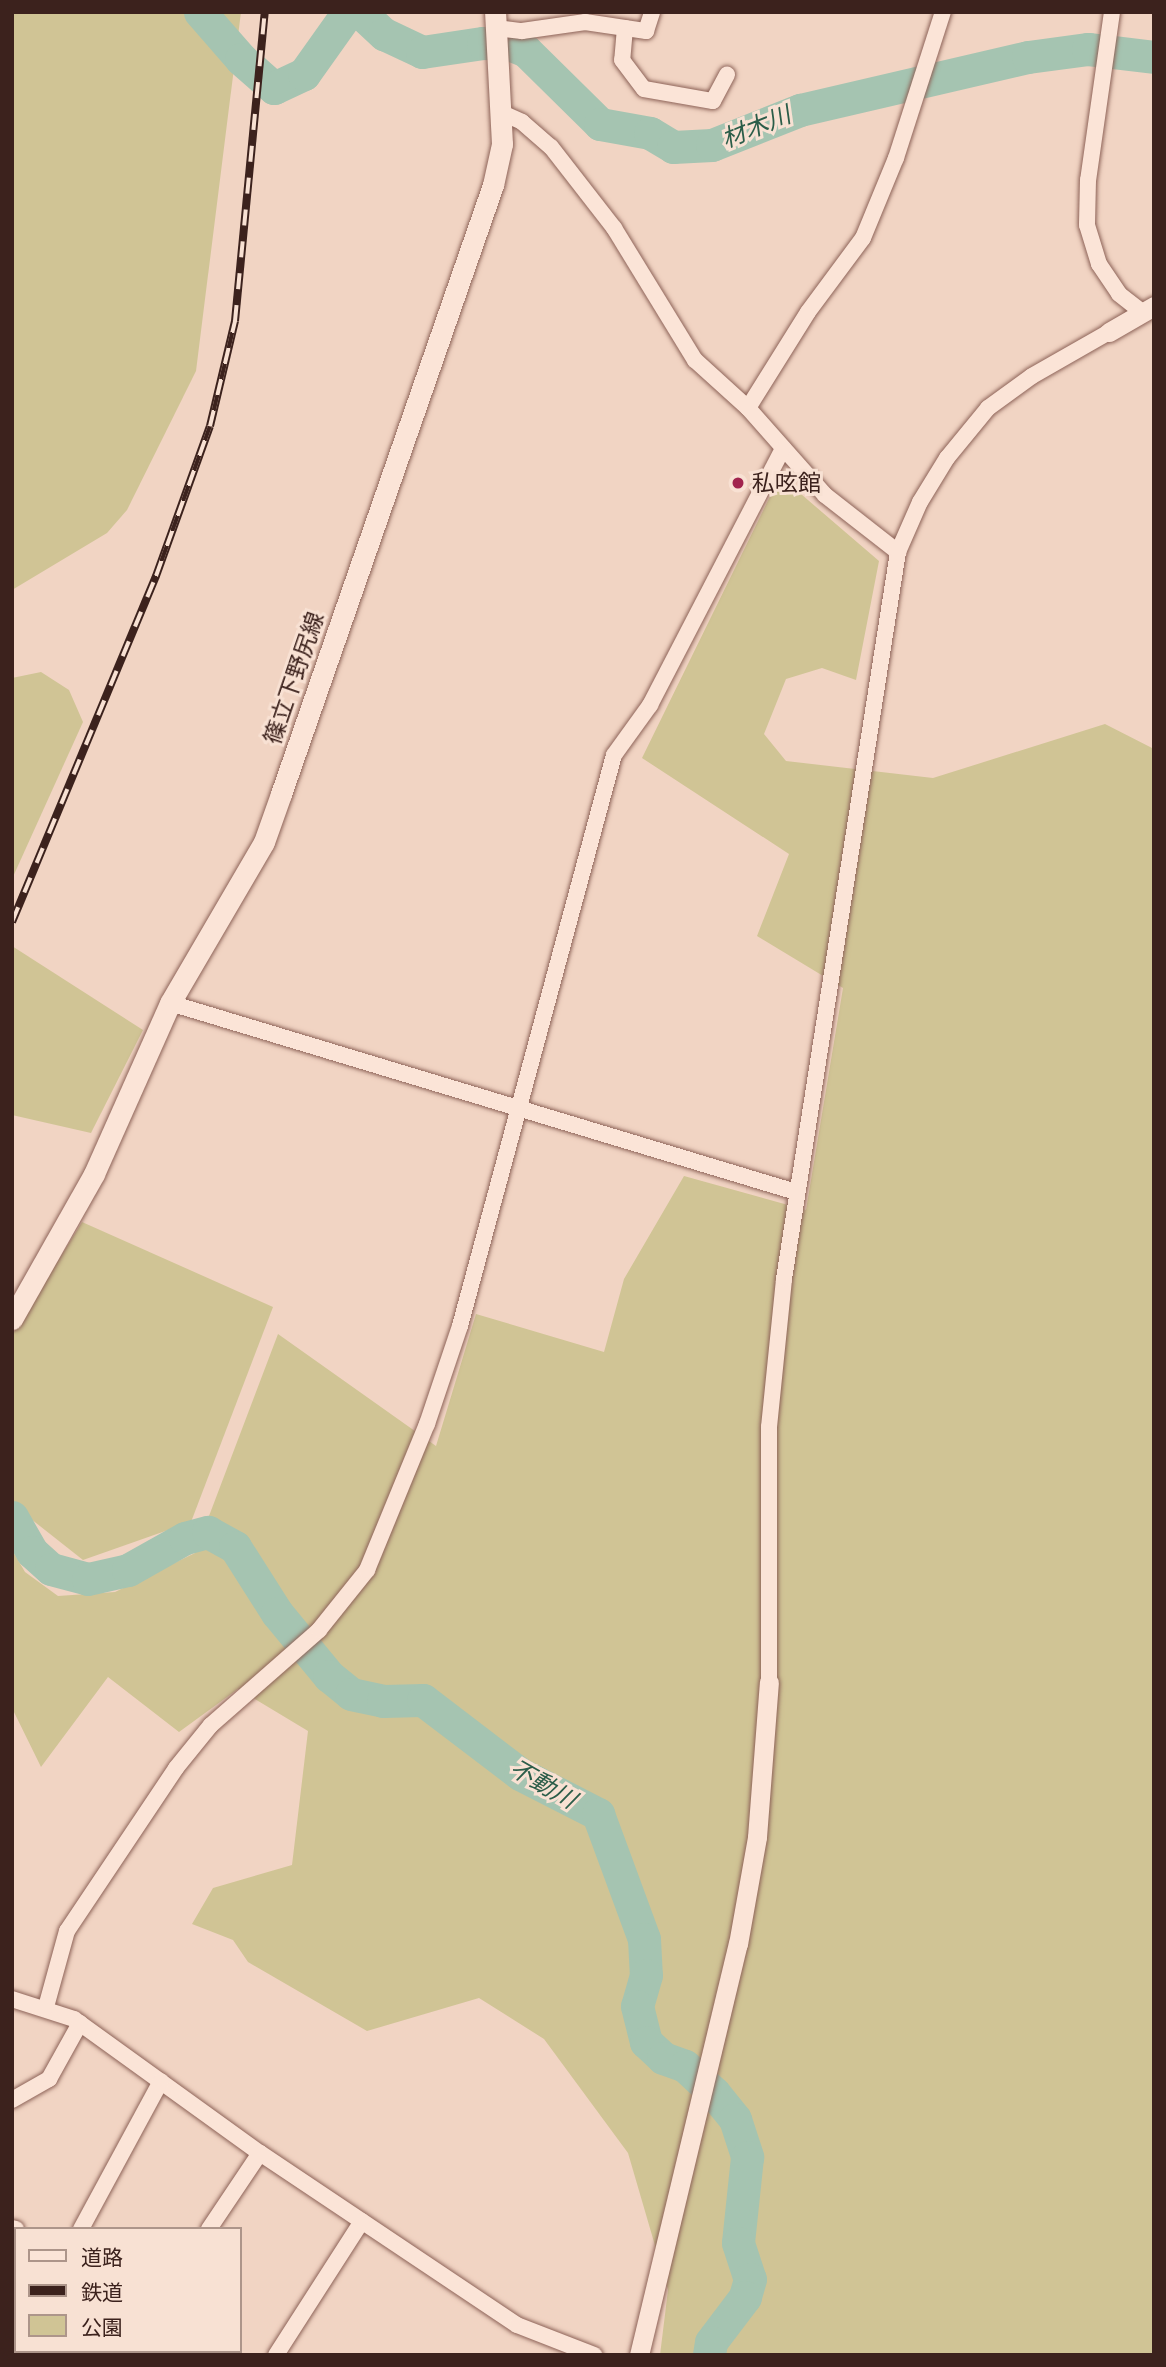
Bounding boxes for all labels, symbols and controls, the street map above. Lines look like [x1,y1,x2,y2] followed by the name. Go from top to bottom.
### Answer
[717,100,795,154] water label: 材木川
[752,469,821,497] place label: 私呟館
[730,475,746,491] marker: 私呟館
[258,608,330,748] street label: 篠立下野尻線
[505,1754,581,1814] water label: 不動川
[14,2227,242,2353] legend
[81,2245,123,2270] text: 道路
[81,2280,123,2305] text: 鉄道
[81,2315,123,2340] text: 公園

